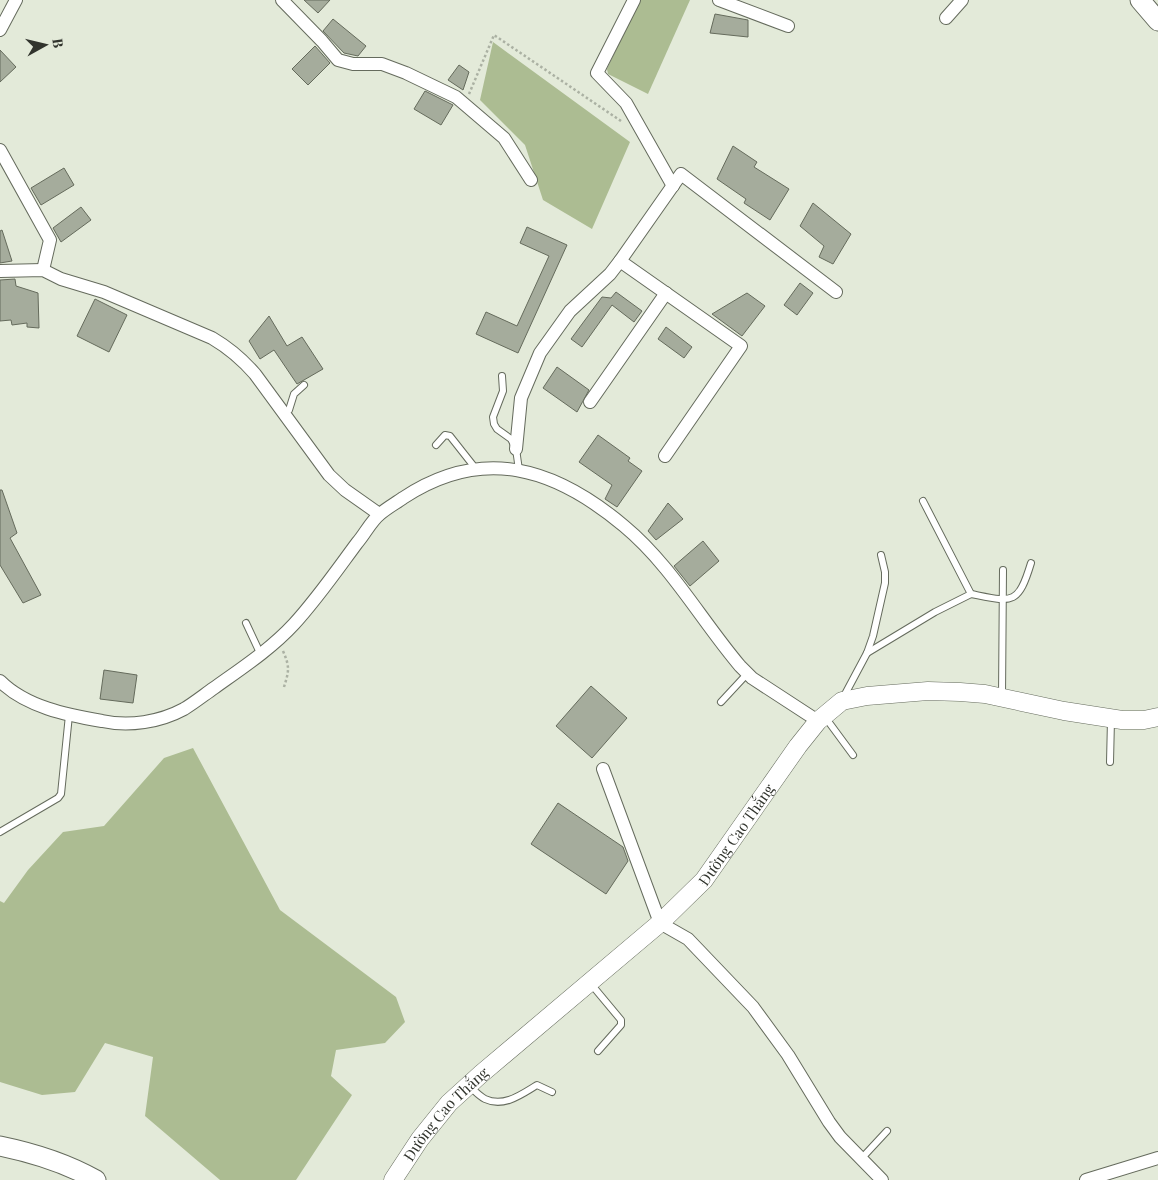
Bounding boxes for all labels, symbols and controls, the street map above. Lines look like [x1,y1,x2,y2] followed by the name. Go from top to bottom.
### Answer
[20,20,70,70] north arrow
[48,37,68,49] text: B
[693,779,779,889] street label: Đường Cao Thắng
[398,1062,492,1165] street label: Đường Cao Thắng

